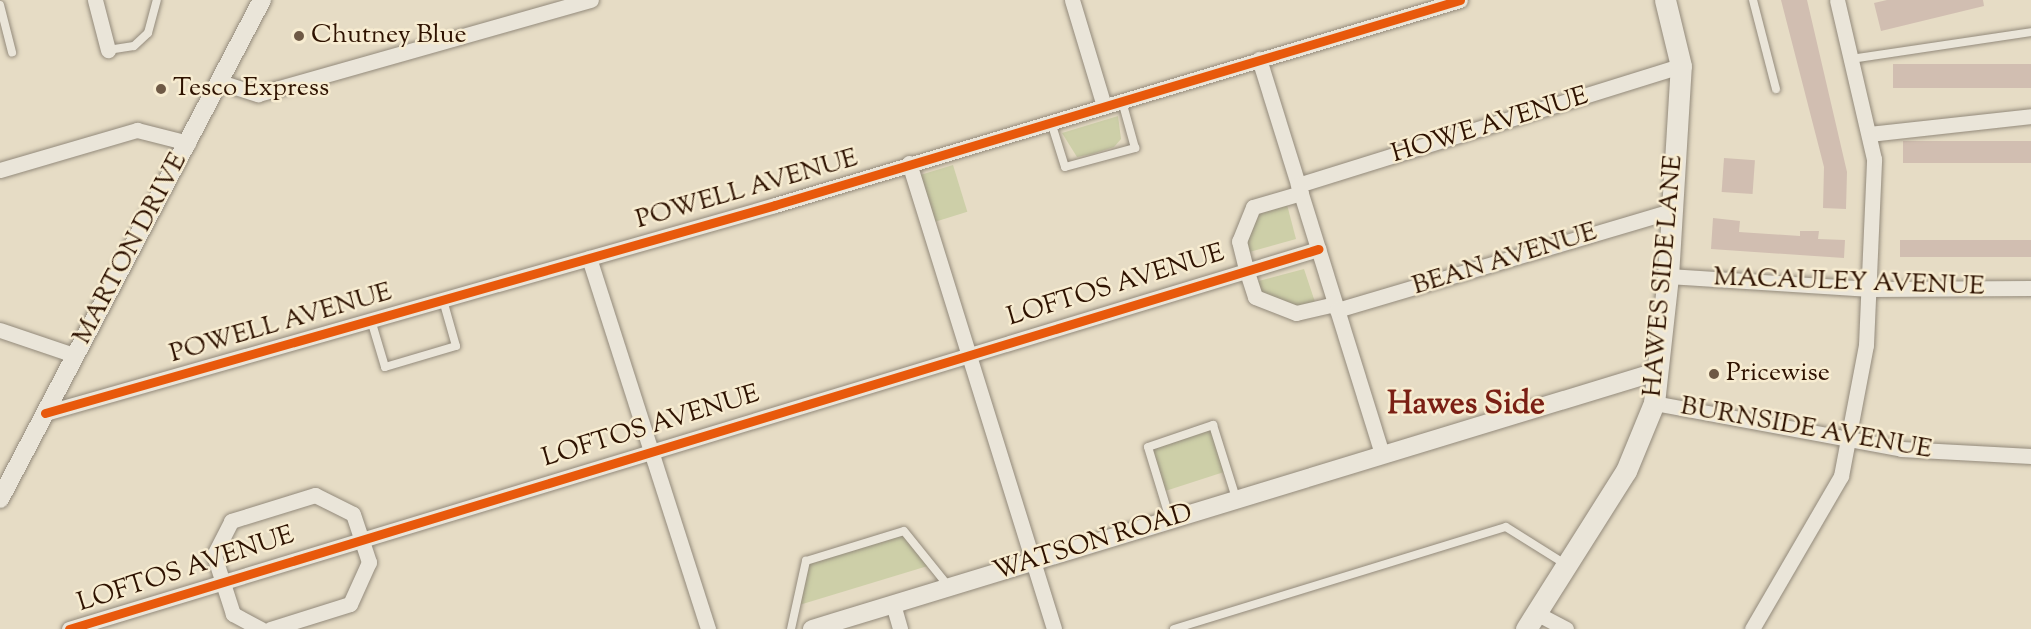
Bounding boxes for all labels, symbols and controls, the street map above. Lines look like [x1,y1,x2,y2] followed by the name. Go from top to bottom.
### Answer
[311,20,467,52] place label: Chutney Blue
[292,29,306,43] marker: Chutney Blue
[173,73,329,105] place label: Tesco Express
[1388,81,1592,171] street label: HOWE AVENUE
[154,82,168,96] marker: Tesco Express
[632,143,862,237] street label: POWELL AVENUE
[67,148,195,350] street label: MARTON DRIVE
[1638,154,1690,398] street label: HAWES SIDE LANE
[1409,217,1601,303] street label: BEAN AVENUE
[1004,238,1228,334] street label: LOFTOS AVENUE
[1713,263,1985,303] street label: MACAULEY AVENUE
[166,277,396,371] street label: POWELL AVENUE
[1726,358,1830,390] place label: Pricewise
[1707,367,1721,381] marker: Pricewise
[539,379,763,475] street label: LOFTOS AVENUE
[1387,386,1545,424] district label: Hawes Side
[1678,392,1934,466] street label: BURNSIDE AVENUE
[990,498,1196,588] street label: WATSON ROAD
[74,520,298,620] street label: LOFTOS AVENUE

